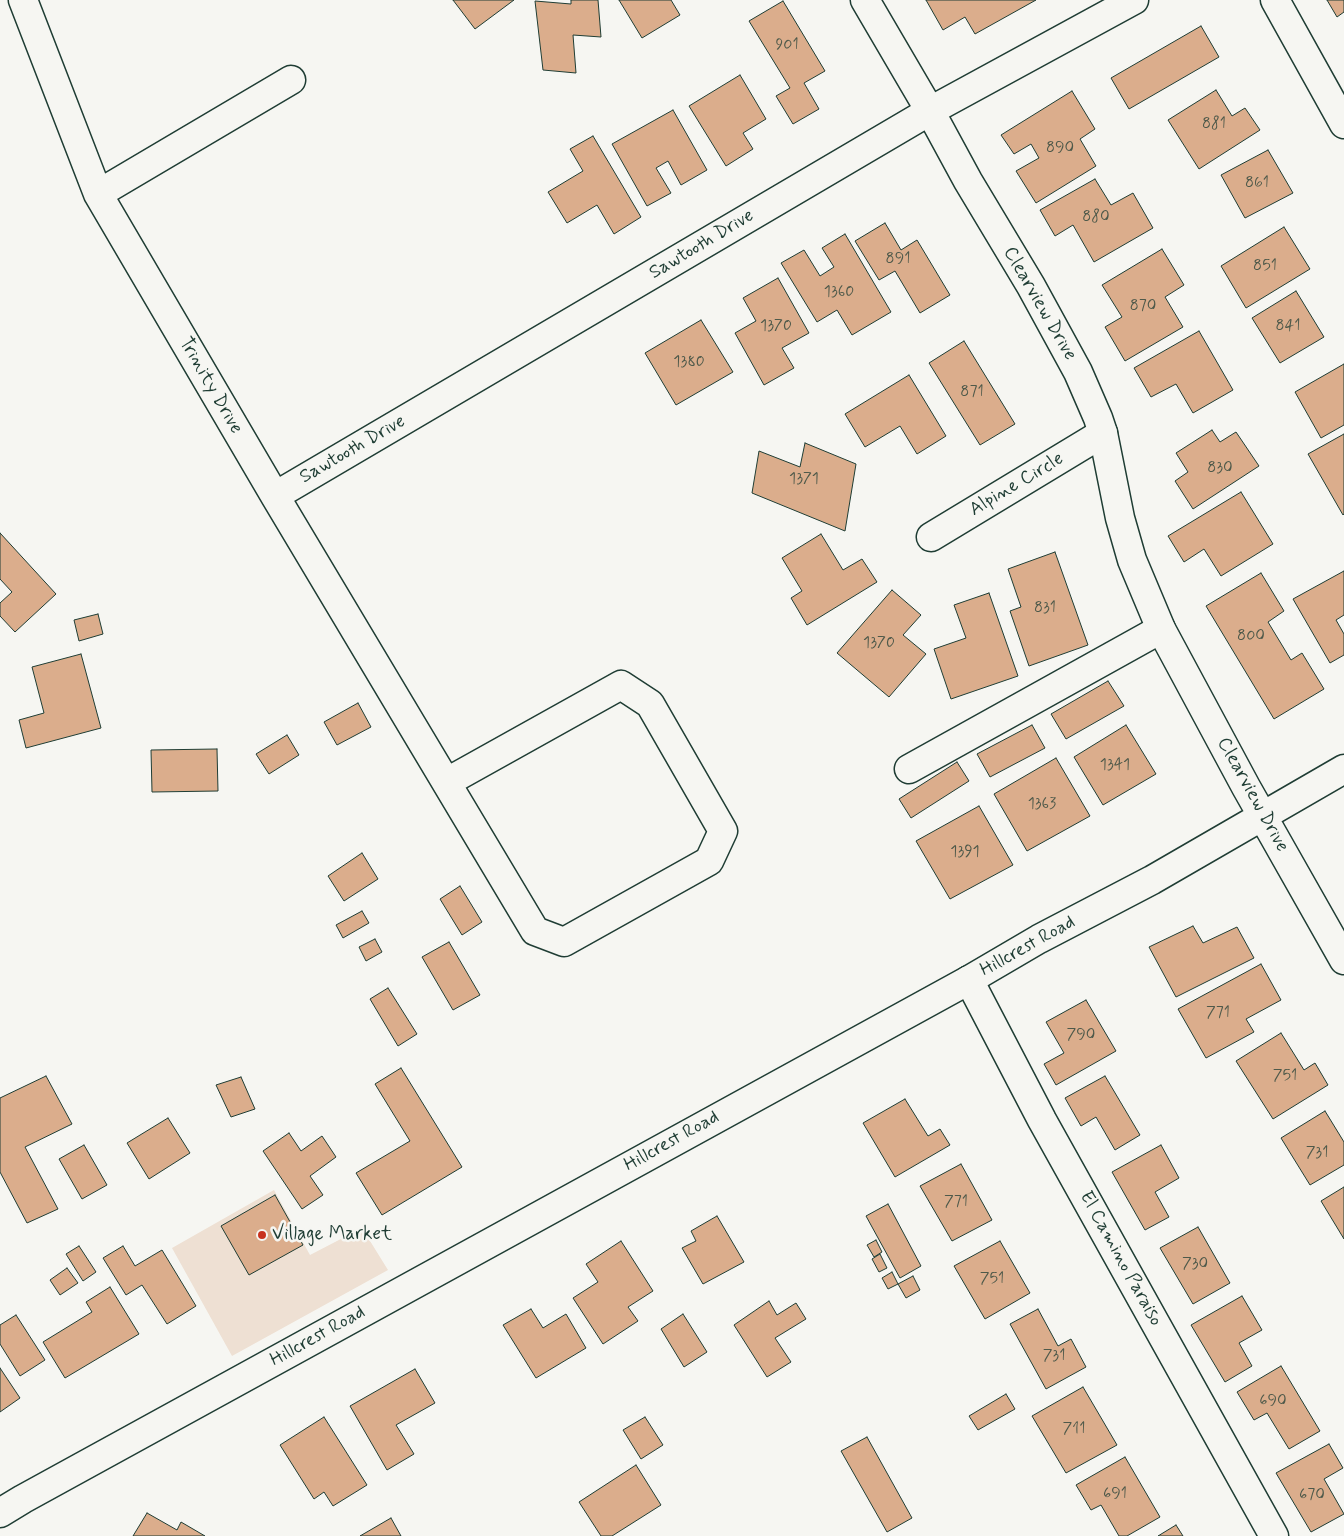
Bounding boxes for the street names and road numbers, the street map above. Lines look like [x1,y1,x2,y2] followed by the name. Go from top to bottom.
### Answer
[645,205,759,285] street label: Sawtooth Drive
[997,243,1081,365] street label: Clearview Drive
[173,334,247,438] street label: Trinity Drive
[296,411,410,489] street label: Sawtooth Drive
[966,448,1068,522] street label: Alpine Circle
[1211,734,1293,856] street label: Clearview Drive
[976,912,1080,982] street label: Hillcrest Road
[620,1107,724,1177] street label: Hillcrest Road
[1074,1188,1166,1330] street label: El Camino Paraiso
[266,1302,370,1372] street label: Hillcrest Road

